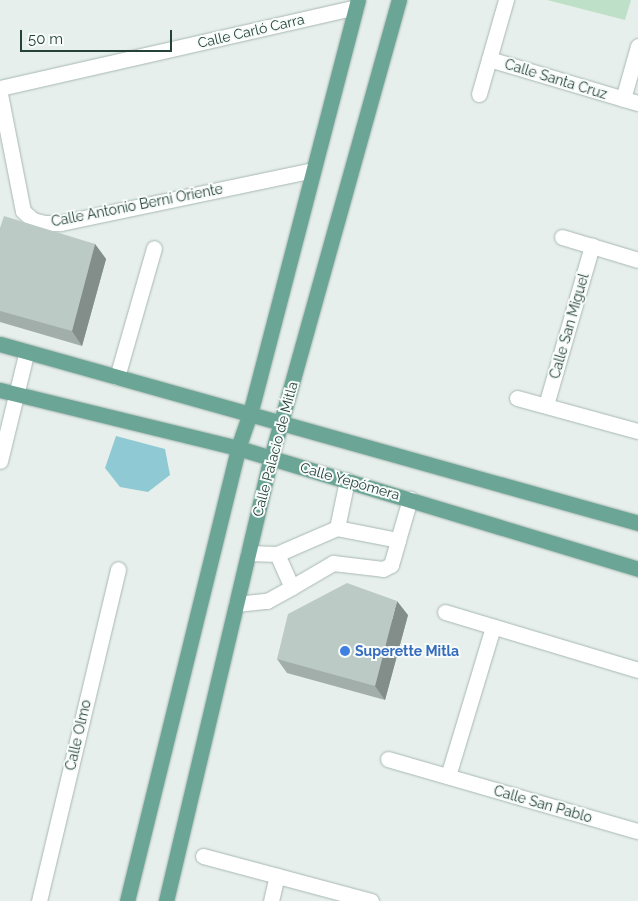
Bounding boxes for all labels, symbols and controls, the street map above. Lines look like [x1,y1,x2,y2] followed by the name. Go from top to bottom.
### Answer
[196,11,306,51] street label: Calle Carló Carra
[22,20,175,52] scale bar
[28,30,63,48] text: 50 m
[503,55,609,103] street label: Calle Santa Cruz
[50,180,224,230] street label: Calle Antonio Berni Oriente
[546,271,592,381] street label: Calle San Miguel
[249,380,301,518] street label: Calle Palacio de Mitla
[298,459,402,503] street label: Calle Yepómera
[355,643,459,659] place label: Superette Mitla
[339,645,351,657] marker: Superette Mitla
[62,698,94,772] street label: Calle Olmo
[492,782,594,826] street label: Calle San Pablo

